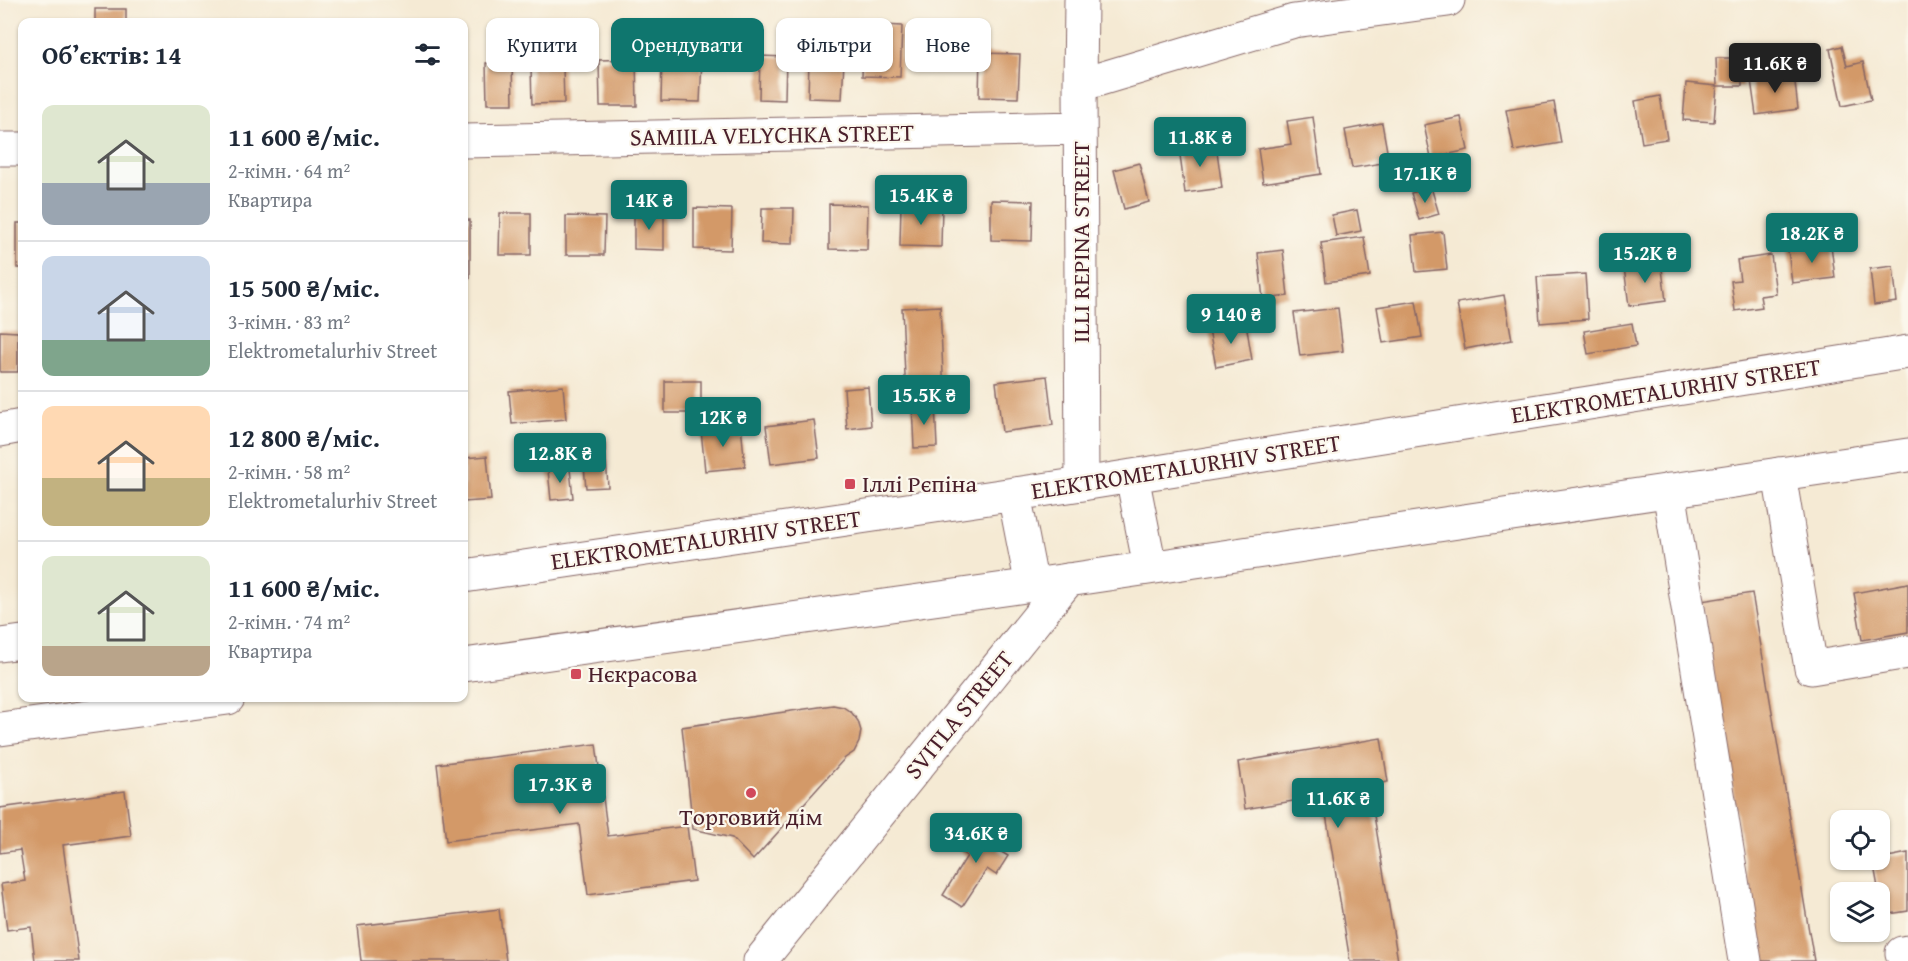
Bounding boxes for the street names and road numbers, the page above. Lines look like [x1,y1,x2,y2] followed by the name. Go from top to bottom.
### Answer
[630,115,914,154] street label: SAMIILA VELYCHKA STREET
[1063,141,1098,343] street label: ILLI REPINA STREET
[1509,349,1823,432] street label: ELEKTROMETALURHIV STREET
[1029,425,1343,508] street label: ELEKTROMETALURHIV STREET
[549,500,863,579] street label: ELEKTROMETALURHIV STREET
[896,643,1021,787] street label: SVITLA STREET

